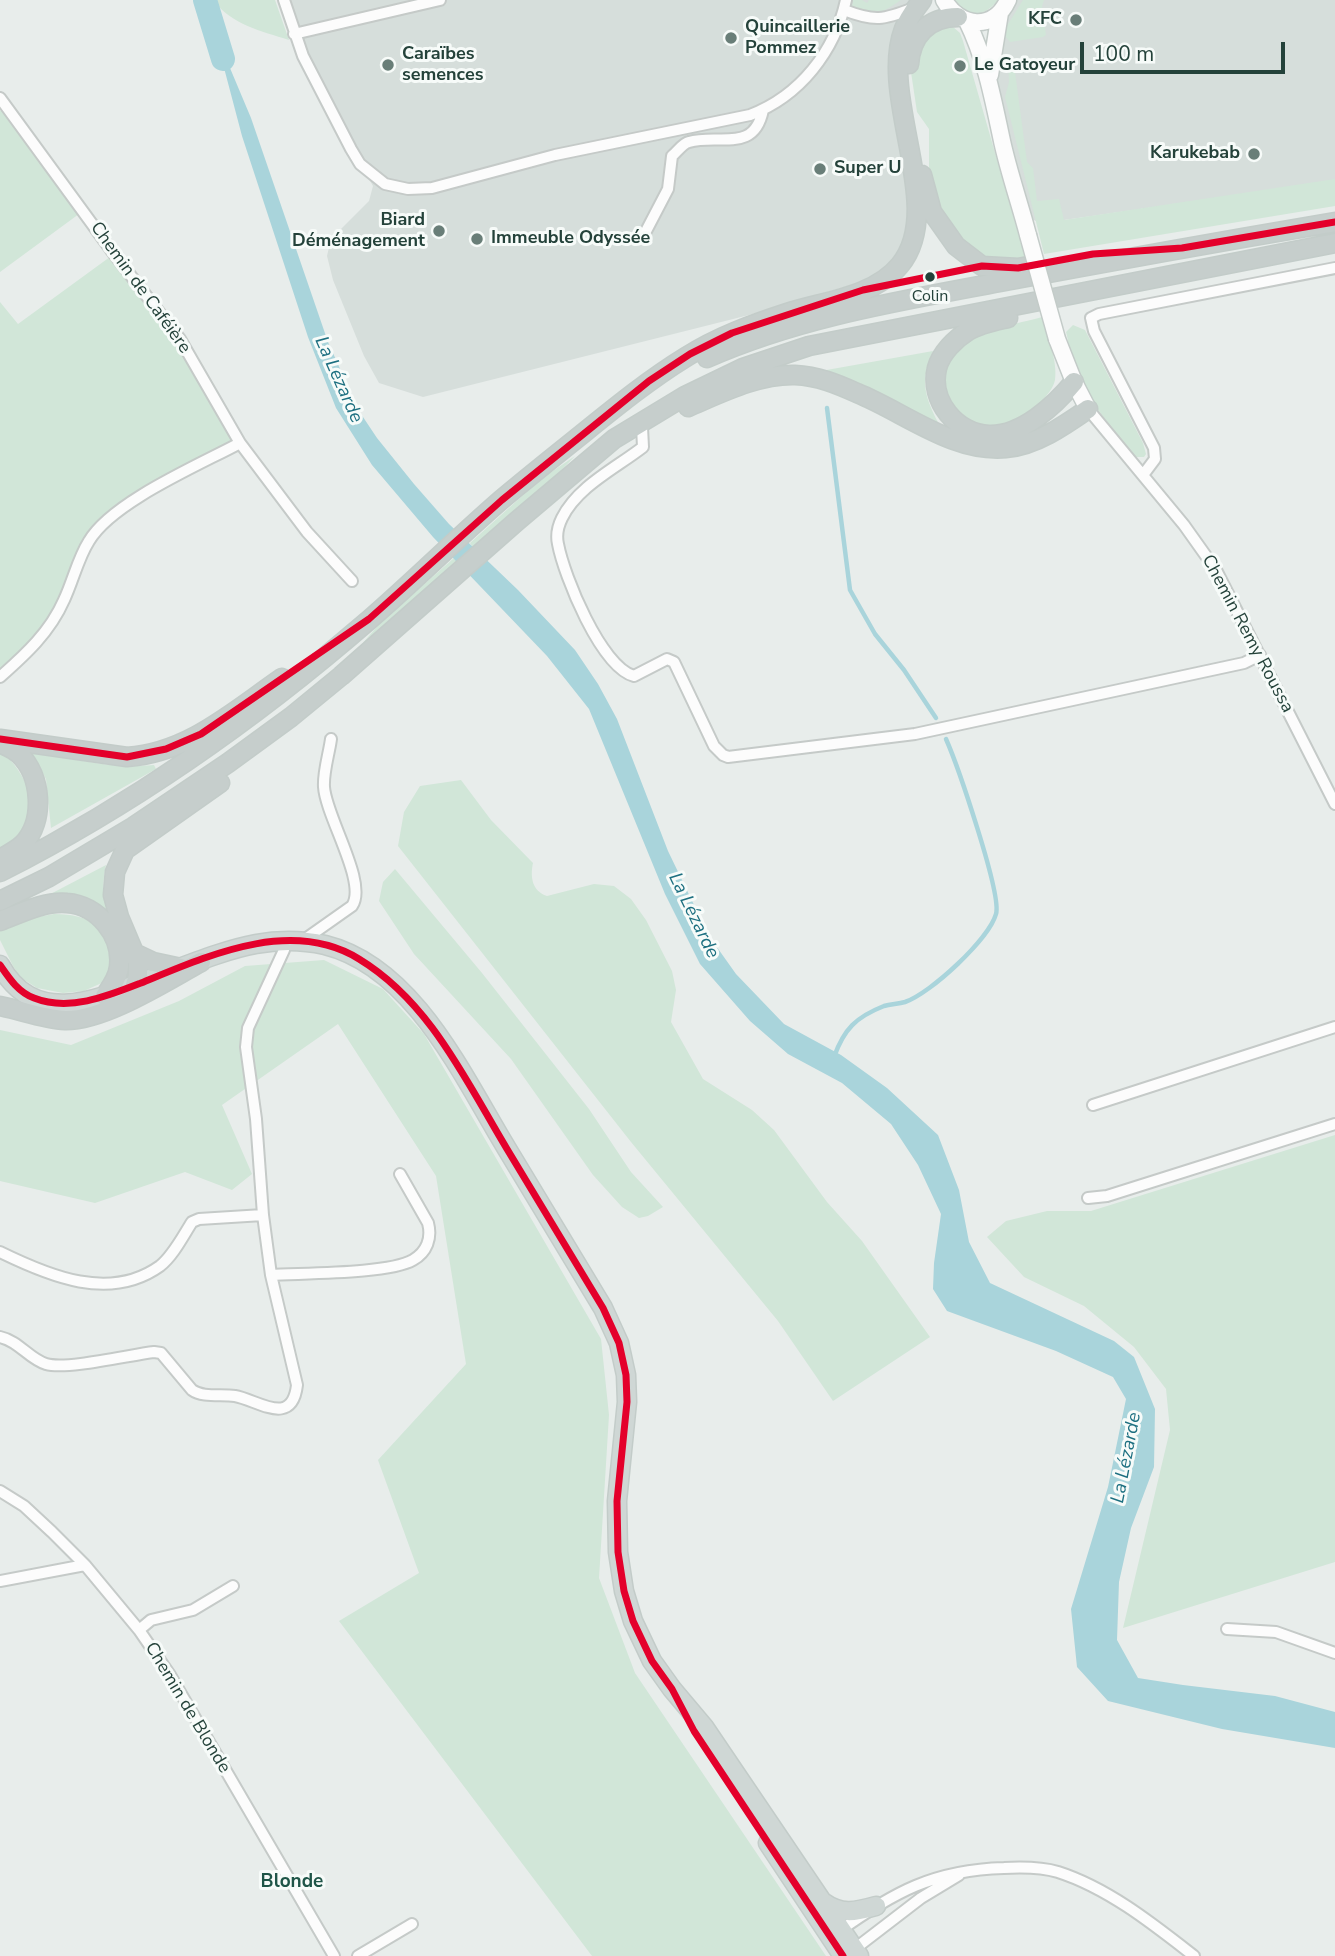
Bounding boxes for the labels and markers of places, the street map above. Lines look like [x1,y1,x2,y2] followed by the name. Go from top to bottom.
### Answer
[1028,9,1062,31] place label: KFC
[1068,12,1084,28] marker: KFC
[745,17,850,60] place label: Quincaillerie Pommez
[723,30,739,46] marker: Quincaillerie Pommez
[402,44,483,86] place label: Caraïbes semences
[974,55,1075,77] place label: Le Gatoyeur
[380,57,396,73] marker: Caraïbes semences
[952,58,968,74] marker: Le Gatoyeur
[1150,143,1240,165] place label: Karukebab
[1246,146,1262,162] marker: Karukebab
[834,158,902,180] place label: Super U
[812,161,828,177] marker: Super U
[292,210,425,252] place label: Biard Déménagement
[431,223,447,239] marker: Biard Déménagement
[491,228,650,250] place label: Immeuble Odyssée
[469,231,485,247] marker: Immeuble Odyssée
[923,270,937,284] marker: Colin
[912,287,948,307] place label: Colin

